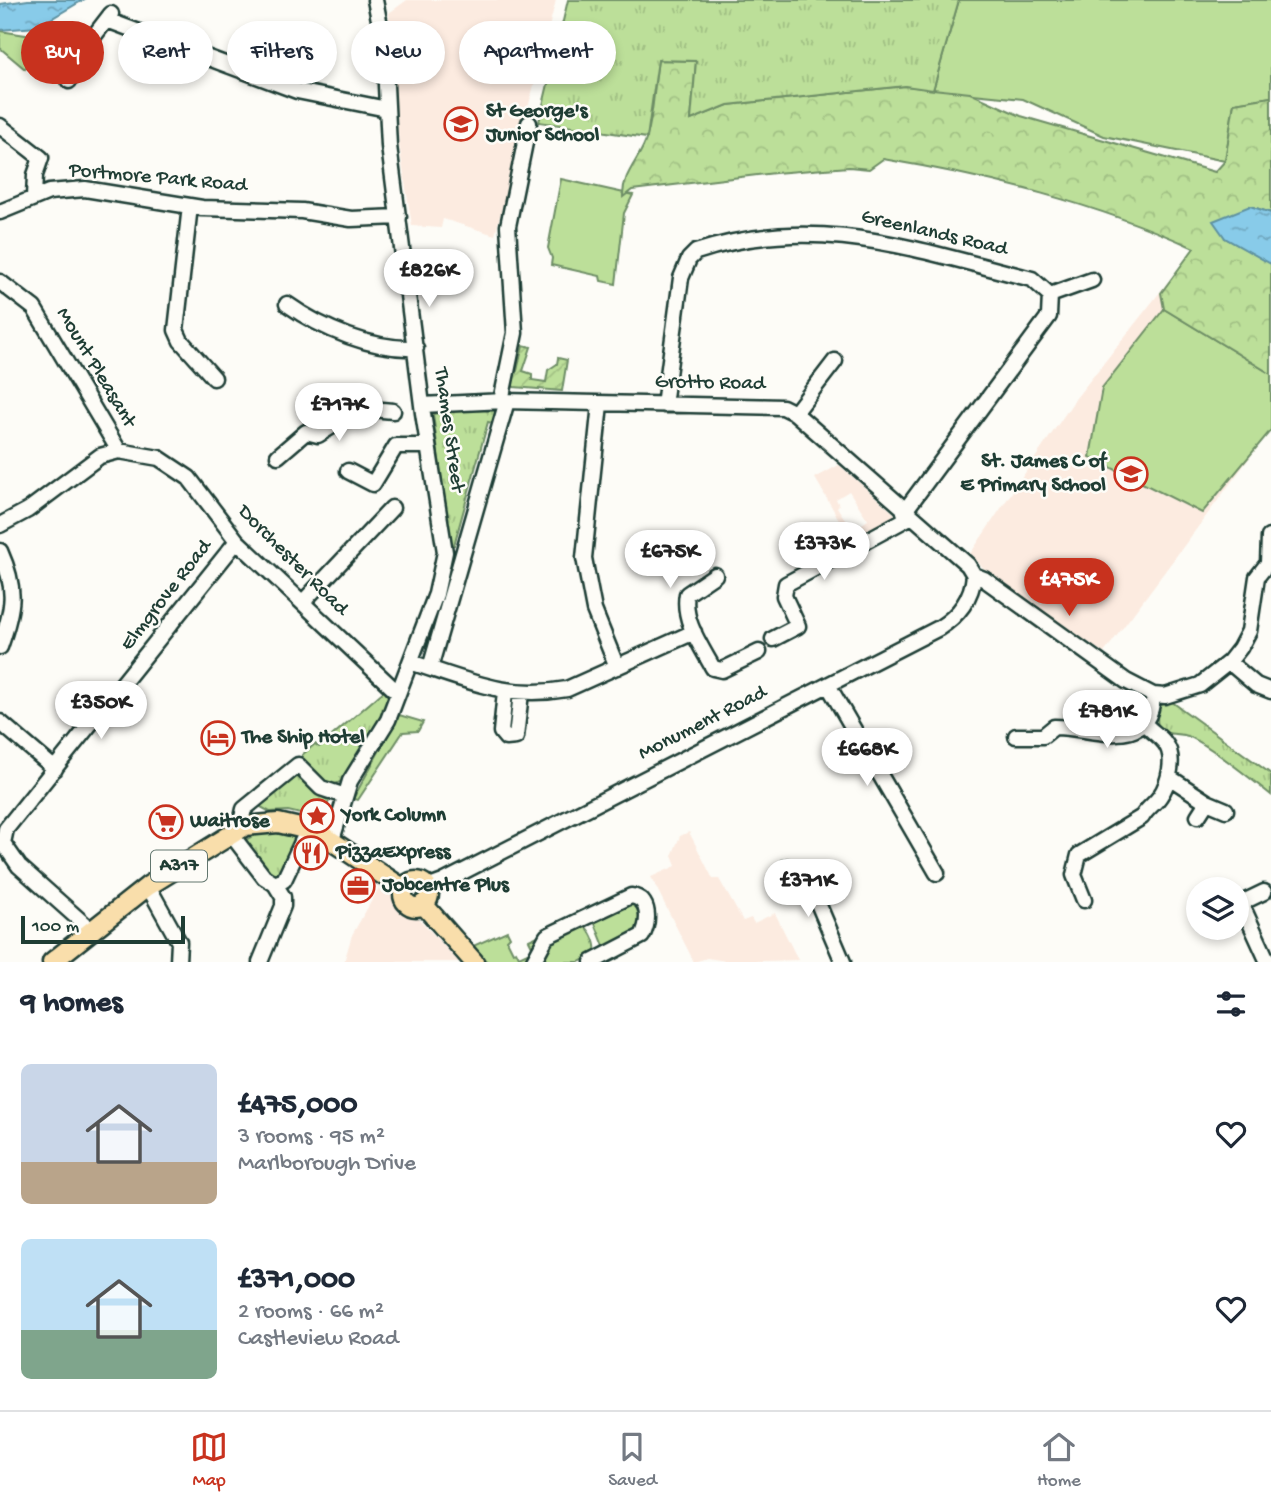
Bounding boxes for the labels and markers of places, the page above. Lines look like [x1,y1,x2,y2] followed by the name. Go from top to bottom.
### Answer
[485,100,600,149] place label: St George's Junior School
[442,105,480,143] school or university icon: St George's Junior School
[380,250,478,309] pin: £826K
[290,384,388,443] pin: £717K
[960,450,1109,499] place label: St. James C of E Primary School
[1112,455,1150,493] school or university icon: St. James C of E Primary School
[775,522,873,582] pin: £373K
[621,530,719,590] pin: £675K
[1020,558,1118,618] pin: £475K
[52,682,150,741] pin: £350K
[1058,690,1156,750] pin: £781K
[199,719,237,757] hotel icon: The Ship Hotel
[240,726,365,751] place label: The Ship Hotel
[818,728,916,788] pin: £668K
[298,797,336,835] place icon: York Column
[147,803,185,841] supermarket icon: Waitrose
[339,804,447,829] place label: York Column
[189,810,271,835] place label: Waitrose
[292,834,330,872] restaurant icon: PizzaExpress
[335,841,452,866] place label: PizzaExpress
[759,860,857,919] pin: £371K
[339,867,377,905] office icon: Jobcentre Plus
[381,874,510,899] place label: Jobcentre Plus

